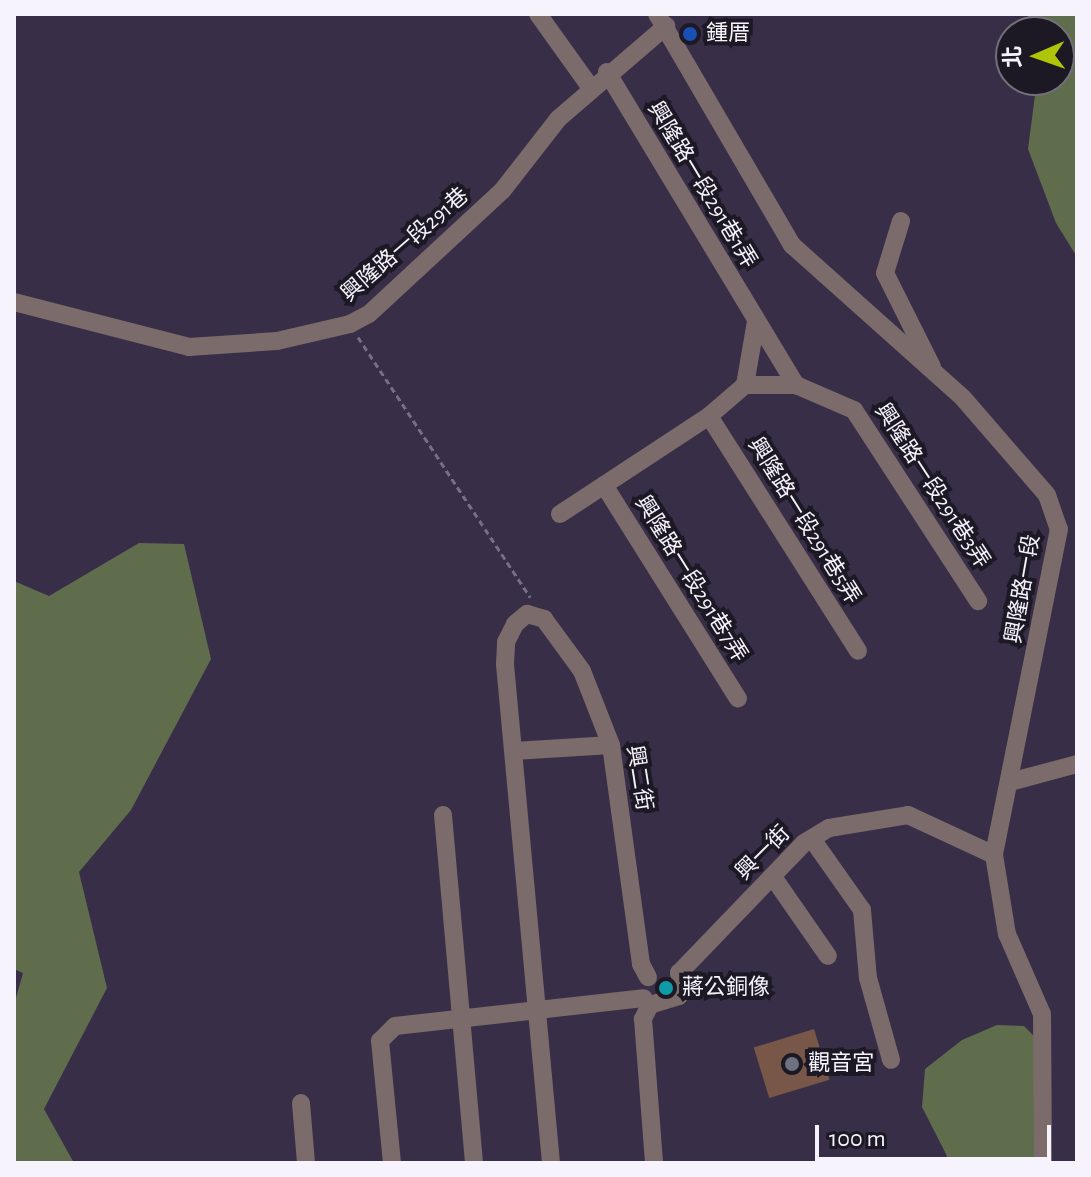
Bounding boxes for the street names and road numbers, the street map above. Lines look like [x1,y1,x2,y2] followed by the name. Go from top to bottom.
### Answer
[642,97,762,273] street label: 興隆路一段291巷1弄
[336,183,474,307] street label: 興隆路一段291巷
[869,399,995,573] street label: 興隆路一段291巷3弄
[742,433,866,609] street label: 興隆路一段291巷5弄
[629,491,753,667] street label: 興隆路一段291巷7弄
[1000,533,1046,645] street label: 興隆路一段
[621,743,657,813] street label: 興二街
[730,820,796,886] street label: 興一街

